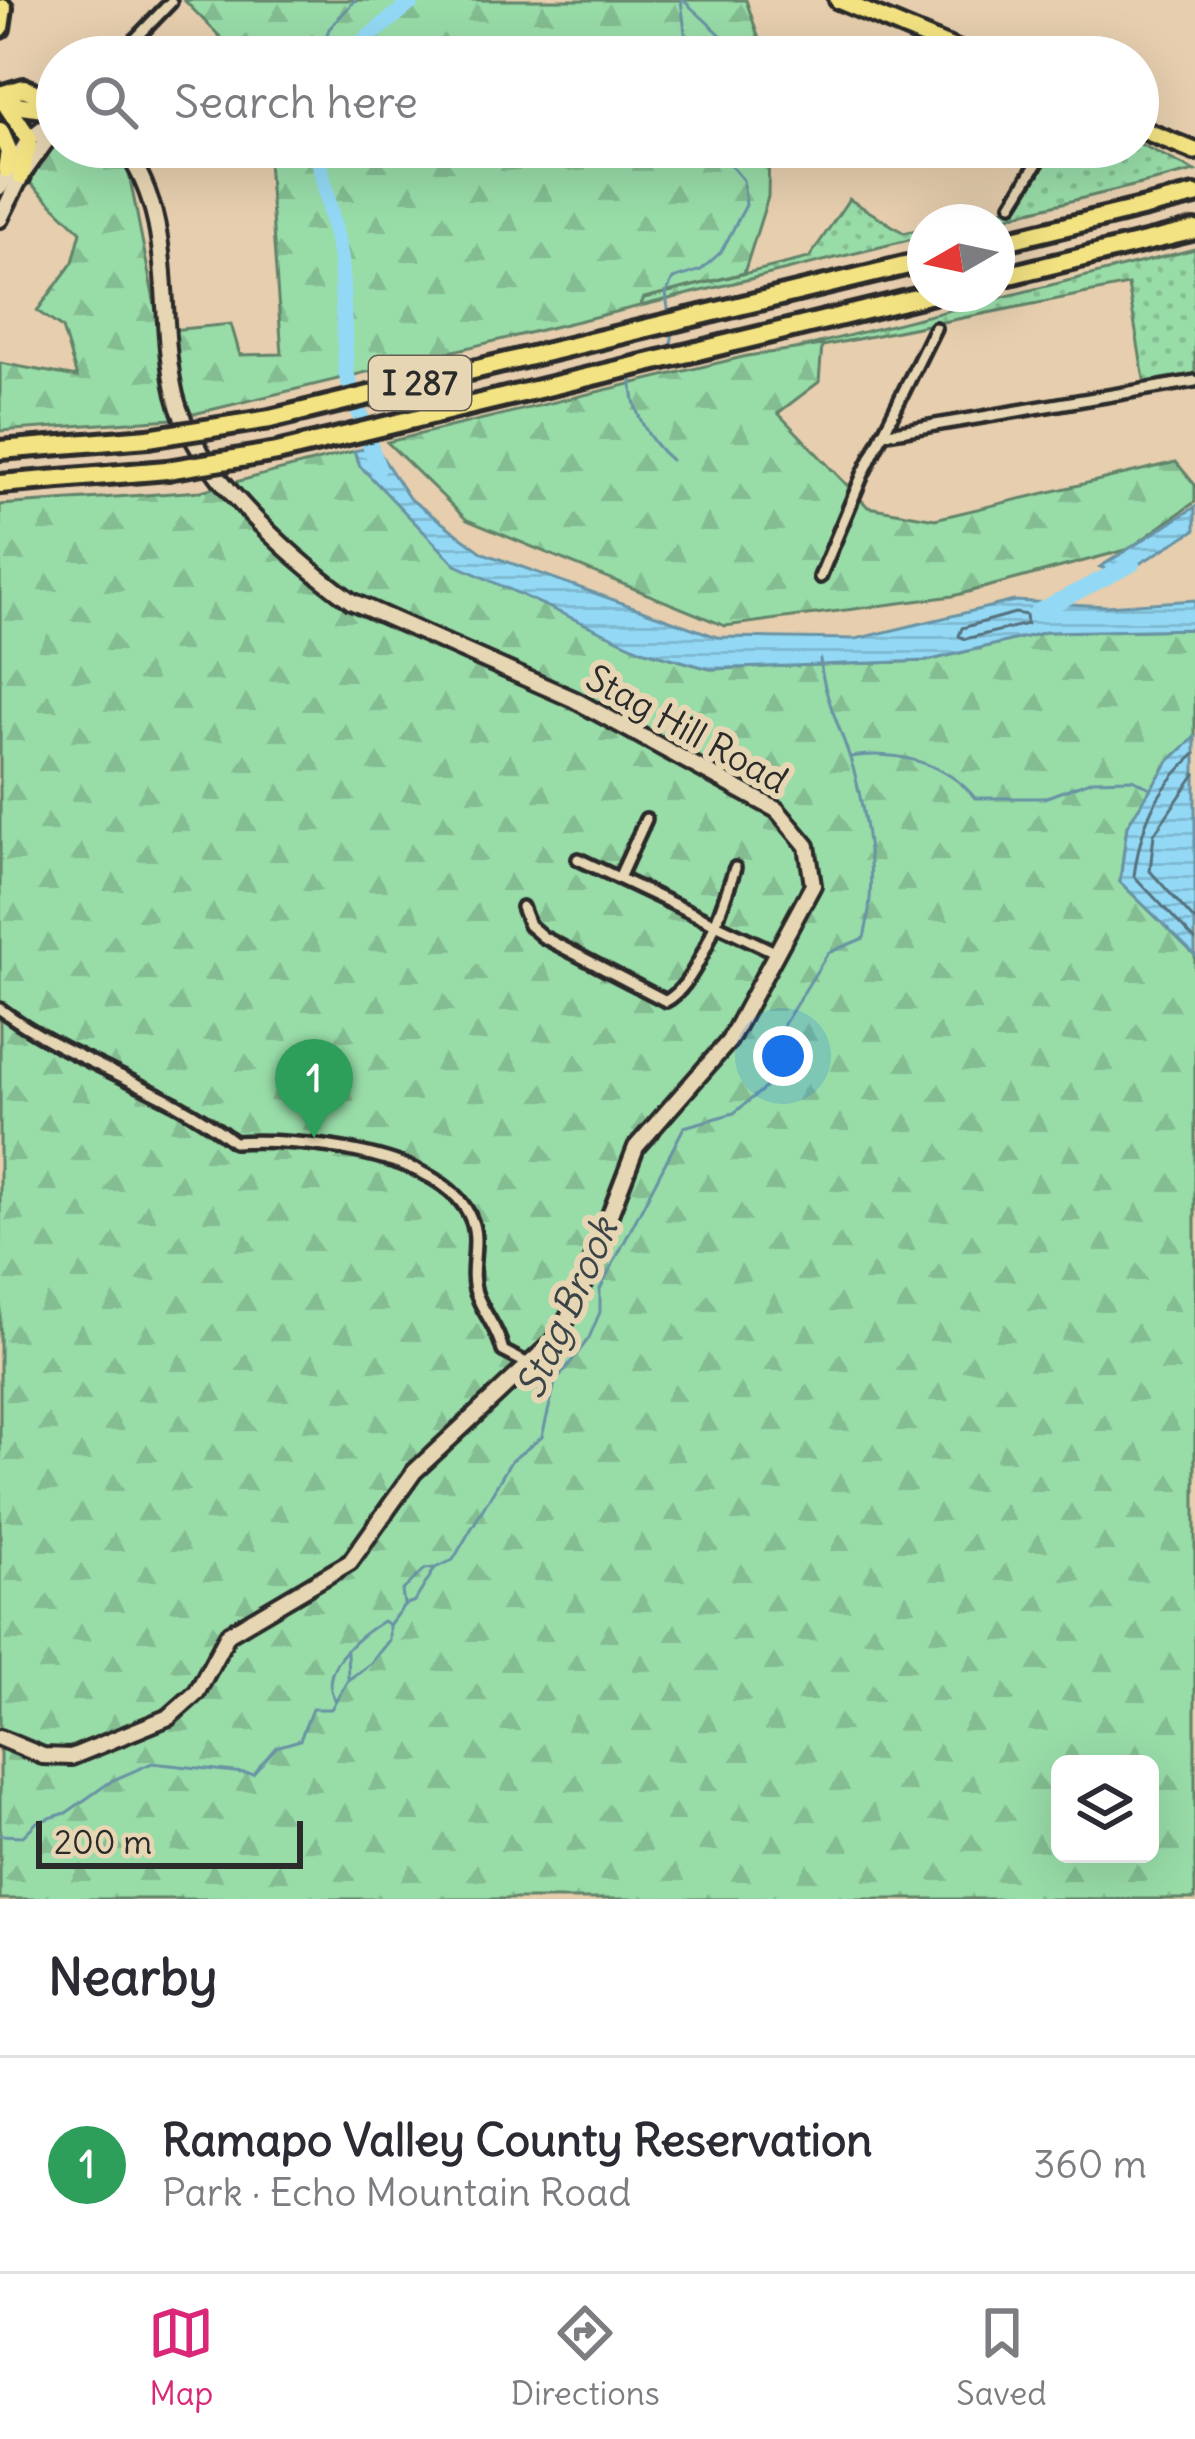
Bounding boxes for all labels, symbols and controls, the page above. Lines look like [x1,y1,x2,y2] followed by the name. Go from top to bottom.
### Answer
[36,36,1159,168] search box
[78,69,144,135] icon: search
[174,74,418,130] text: Search here
[907,204,1015,312] north arrow
[369,356,471,410] road number: I 287
[578,655,796,803] street label: Stag Hill Road
[753,1026,813,1086] your location
[275,1039,353,1138] pin: 1
[506,1207,630,1406] water label: Stag Brook
[1051,1755,1159,1863] map controls
[1051,1755,1159,1863] button: layers
[36,1815,303,1868] scale bar
[54,1821,152,1863] text: 200 m
[48,1945,217,2009] text: Nearby
[162,2112,872,2168] text: Ramapo Valley County Reservation
[79,2140,95,2189] text: 1
[1033,2140,1147,2189] text: 360 m
[162,2168,631,2217] text: Park · Echo Mountain Road
[148,2300,214,2414] tab: Map
[511,2300,660,2414] tab: Directions
[956,2300,1047,2414] tab: Saved

